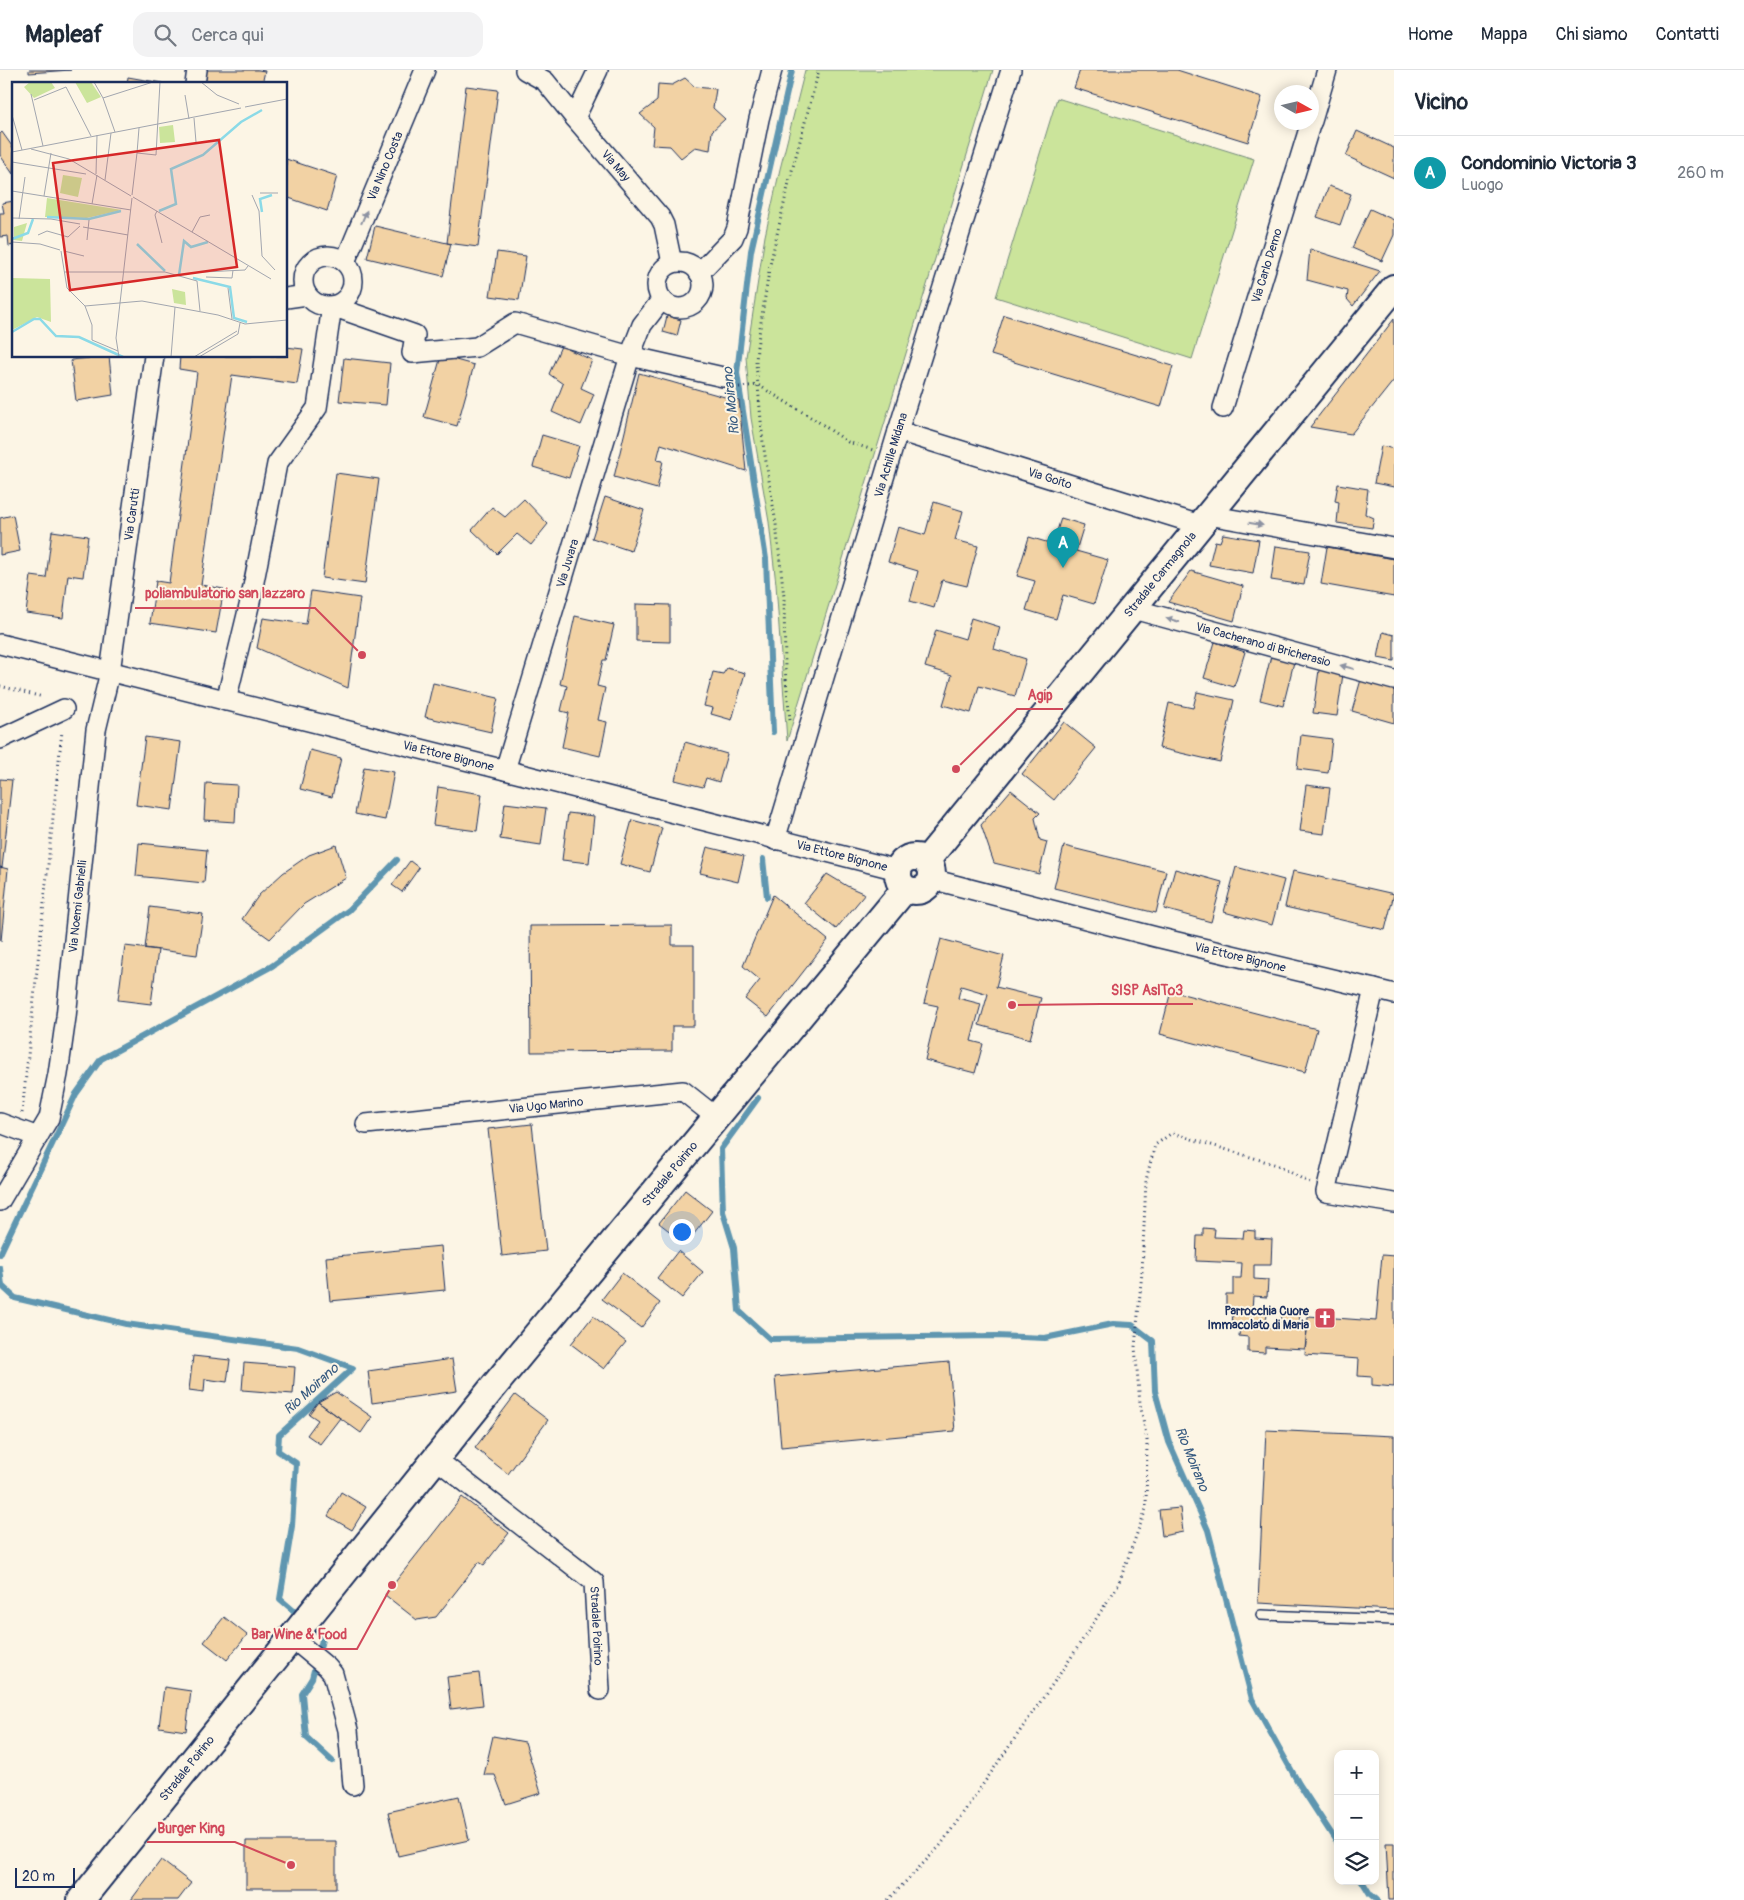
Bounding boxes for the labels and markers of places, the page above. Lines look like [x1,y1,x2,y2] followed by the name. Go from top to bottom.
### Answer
[1047,527,1079,568] pin: A
[135,579,315,608] callout: poliambulatorio san lazzaro
[1017,680,1063,709] callout: Agip
[1101,975,1193,1004] callout: SISP AslTo3
[1207,1304,1310,1333] place label: Parrocchia Cuore Immacolato di Maria
[1313,1306,1337,1330] church icon: Parrocchia Cuore Immacolato di Maria
[241,1620,357,1649] callout: Bar Wine & Food
[147,1813,235,1842] callout: Burger King

